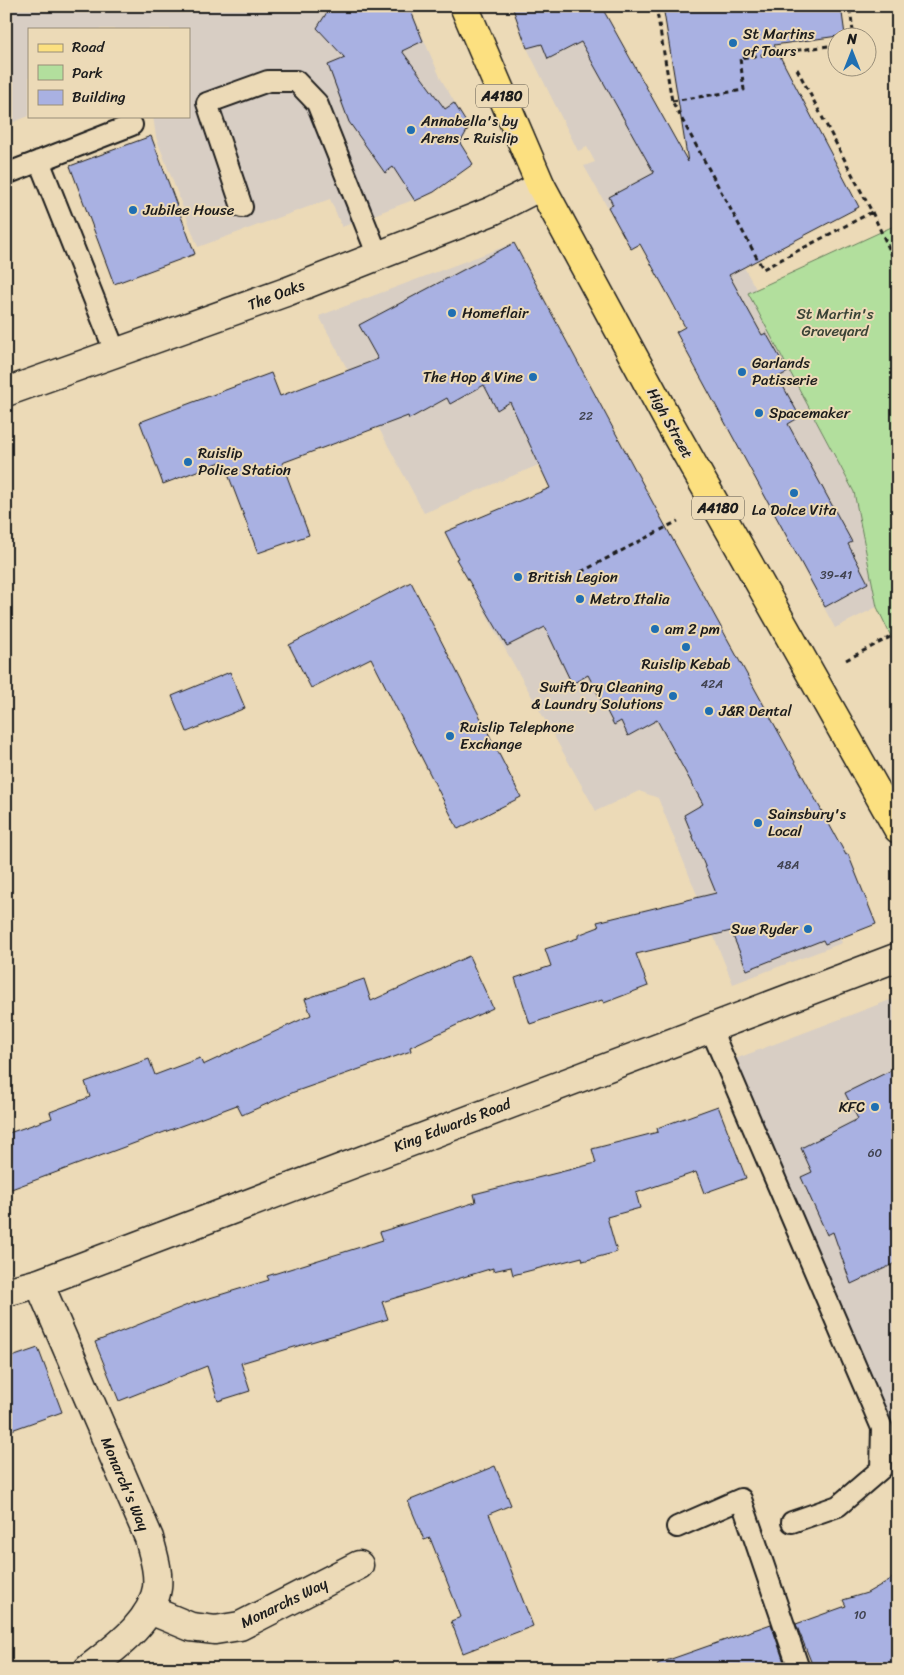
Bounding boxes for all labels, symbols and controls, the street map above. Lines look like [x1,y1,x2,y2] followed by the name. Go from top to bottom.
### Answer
[743,21,815,64] place label: St Martins of Tours
[846,27,857,52] text: N
[28,28,190,118] legend
[826,28,876,78] north arrow
[72,34,105,60] text: Road
[727,37,739,49] marker: St Martins of Tours
[72,60,103,86] text: Park
[72,84,126,110] text: Building
[476,84,528,108] road number: A4180
[420,108,518,151] place label: Annabella's by Arens - Ruislip
[405,124,417,136] marker: Annabella's by Arens - Ruislip
[142,197,235,223] place label: Jubilee House
[127,204,139,216] marker: Jubilee House
[244,272,309,318] street label: The Oaks
[462,300,529,326] place label: Homeflair
[796,301,874,344] park label: St Martin's Graveyard
[446,307,458,319] marker: Homeflair
[752,350,818,393] place label: Garlands Patisserie
[423,364,523,390] place label: The Hop & Vine
[736,366,748,378] marker: Garlands Patisserie
[527,371,539,383] marker: The Hop & Vine
[640,383,700,464] street label: High Street
[769,400,851,426] place label: Spacemaker
[579,405,593,427] house number: 22
[753,407,765,419] marker: Spacemaker
[198,440,291,483] place label: Ruislip Police Station
[182,456,194,468] marker: Ruislip Police Station
[788,487,800,499] marker: La Dolce Vita
[692,496,744,520] road number: A4180
[752,497,837,523] place label: La Dolce Vita
[528,564,618,590] place label: British Legion
[820,564,852,586] house number: 39-41
[512,571,524,583] marker: British Legion
[590,586,670,612] place label: Metro Italia
[574,593,586,605] marker: Metro Italia
[665,616,720,642] place label: am 2 pm
[649,623,661,635] marker: am 2 pm
[680,641,692,653] marker: Ruislip Kebab
[641,651,731,677] place label: Ruislip Kebab
[701,673,723,695] house number: 42A
[531,674,663,717] place label: Swift Dry Cleaning & Laundry Solutions
[667,690,679,702] marker: Swift Dry Cleaning & Laundry Solutions
[718,698,792,724] place label: J&R Dental
[703,705,715,717] marker: J&R Dental
[460,714,574,757] place label: Ruislip Telephone Exchange
[444,730,456,742] marker: Ruislip Telephone Exchange
[768,801,847,844] place label: Sainsbury's Local
[752,817,764,829] marker: Sainsbury's Local
[777,854,799,876] house number: 48A
[731,916,799,942] place label: Sue Ryder
[802,923,814,935] marker: Sue Ryder
[389,1090,516,1159] street label: King Edwards Road
[839,1094,865,1120] place label: KFC
[869,1101,881,1113] marker: KFC
[868,1142,883,1164] house number: 60
[93,1433,157,1535] street label: Monarch's Way
[236,1570,332,1635] street label: Monarchs Way
[854,1604,867,1626] house number: 10

